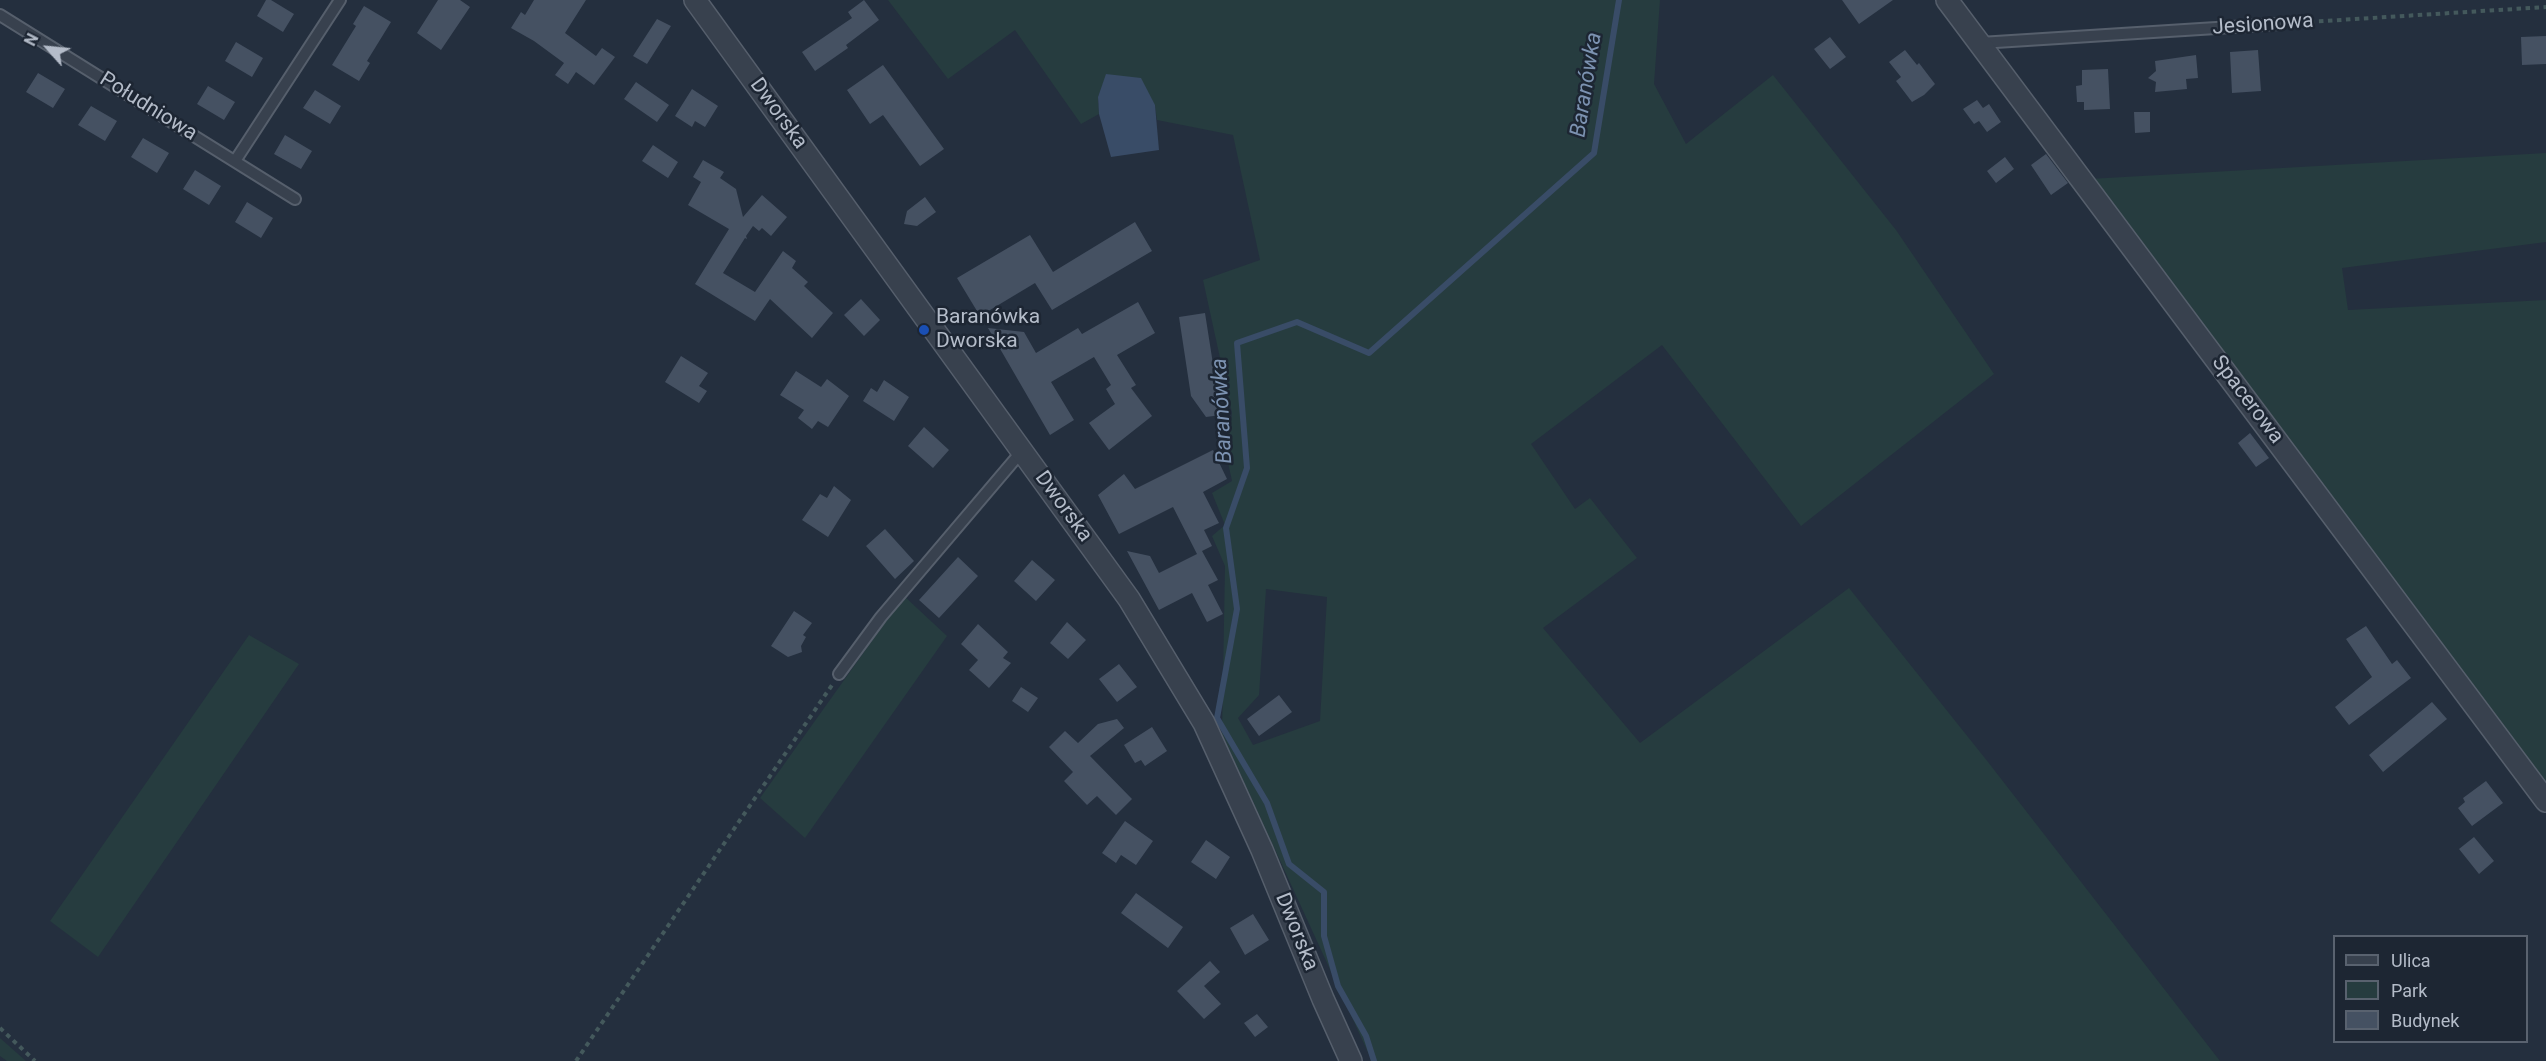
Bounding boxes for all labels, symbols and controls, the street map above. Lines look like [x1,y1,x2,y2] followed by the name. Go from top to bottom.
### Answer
[2212,9,2314,41] street label: Jesionowa
[18,18,78,78] north arrow
[20,30,43,49] text: N
[1566,31,1608,139] water label: Baranówka
[95,67,201,147] street label: Południowa
[744,74,812,154] street label: Dworska
[936,305,1040,355] place label: Baranówka Dworska
[917,323,931,337] marker: Baranówka Dworska
[2206,351,2288,449] street label: Spacerowa
[1207,358,1239,464] water label: Baranówka
[1029,467,1097,547] street label: Dworska
[1269,889,1323,975] street label: Dworska
[2333,935,2528,1043] legend
[2391,950,2431,971] text: Ulica
[2391,980,2427,1001] text: Park
[2391,1010,2459,1031] text: Budynek

